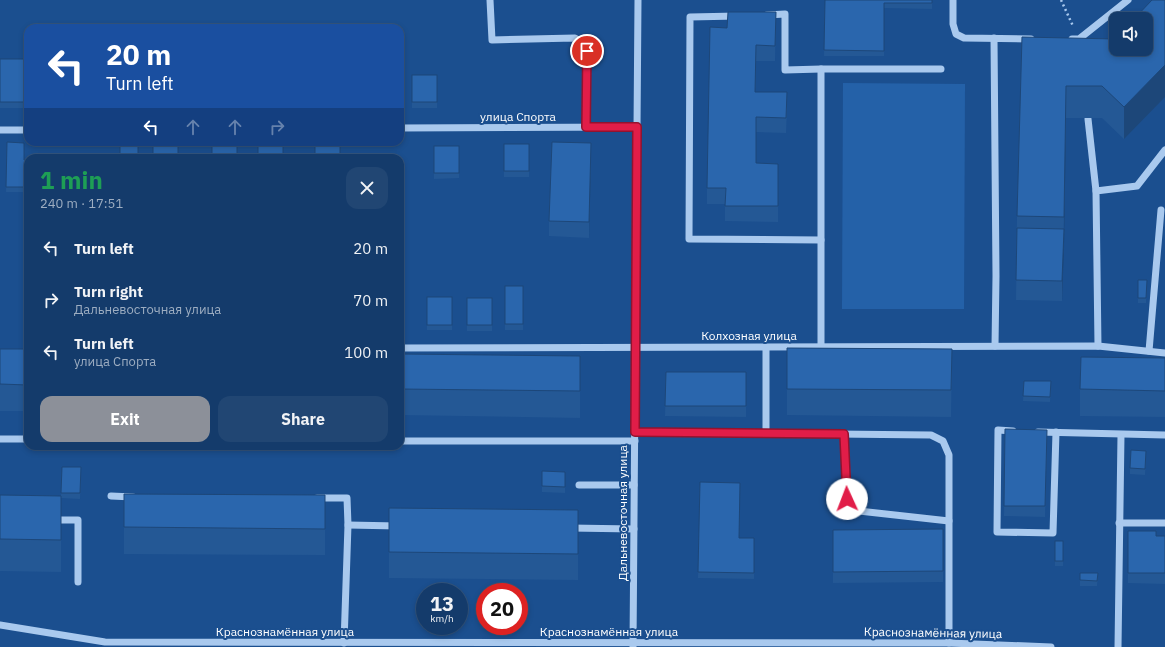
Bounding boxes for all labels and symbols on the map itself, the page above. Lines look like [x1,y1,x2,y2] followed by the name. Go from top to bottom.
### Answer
[570,34,604,68] pin
[480,109,557,124] street label: улица Спорта
[701,328,797,343] street label: Колхозная улица
[615,444,630,581] street label: Дальневосточная улица
[826,478,868,520] position arrow
[476,583,528,635] speed limit sign: 20
[216,624,355,639] street label: Краснознамённая улица
[540,624,679,639] street label: Краснознамённая улица
[864,624,1003,641] street label: Краснознамённая улица

